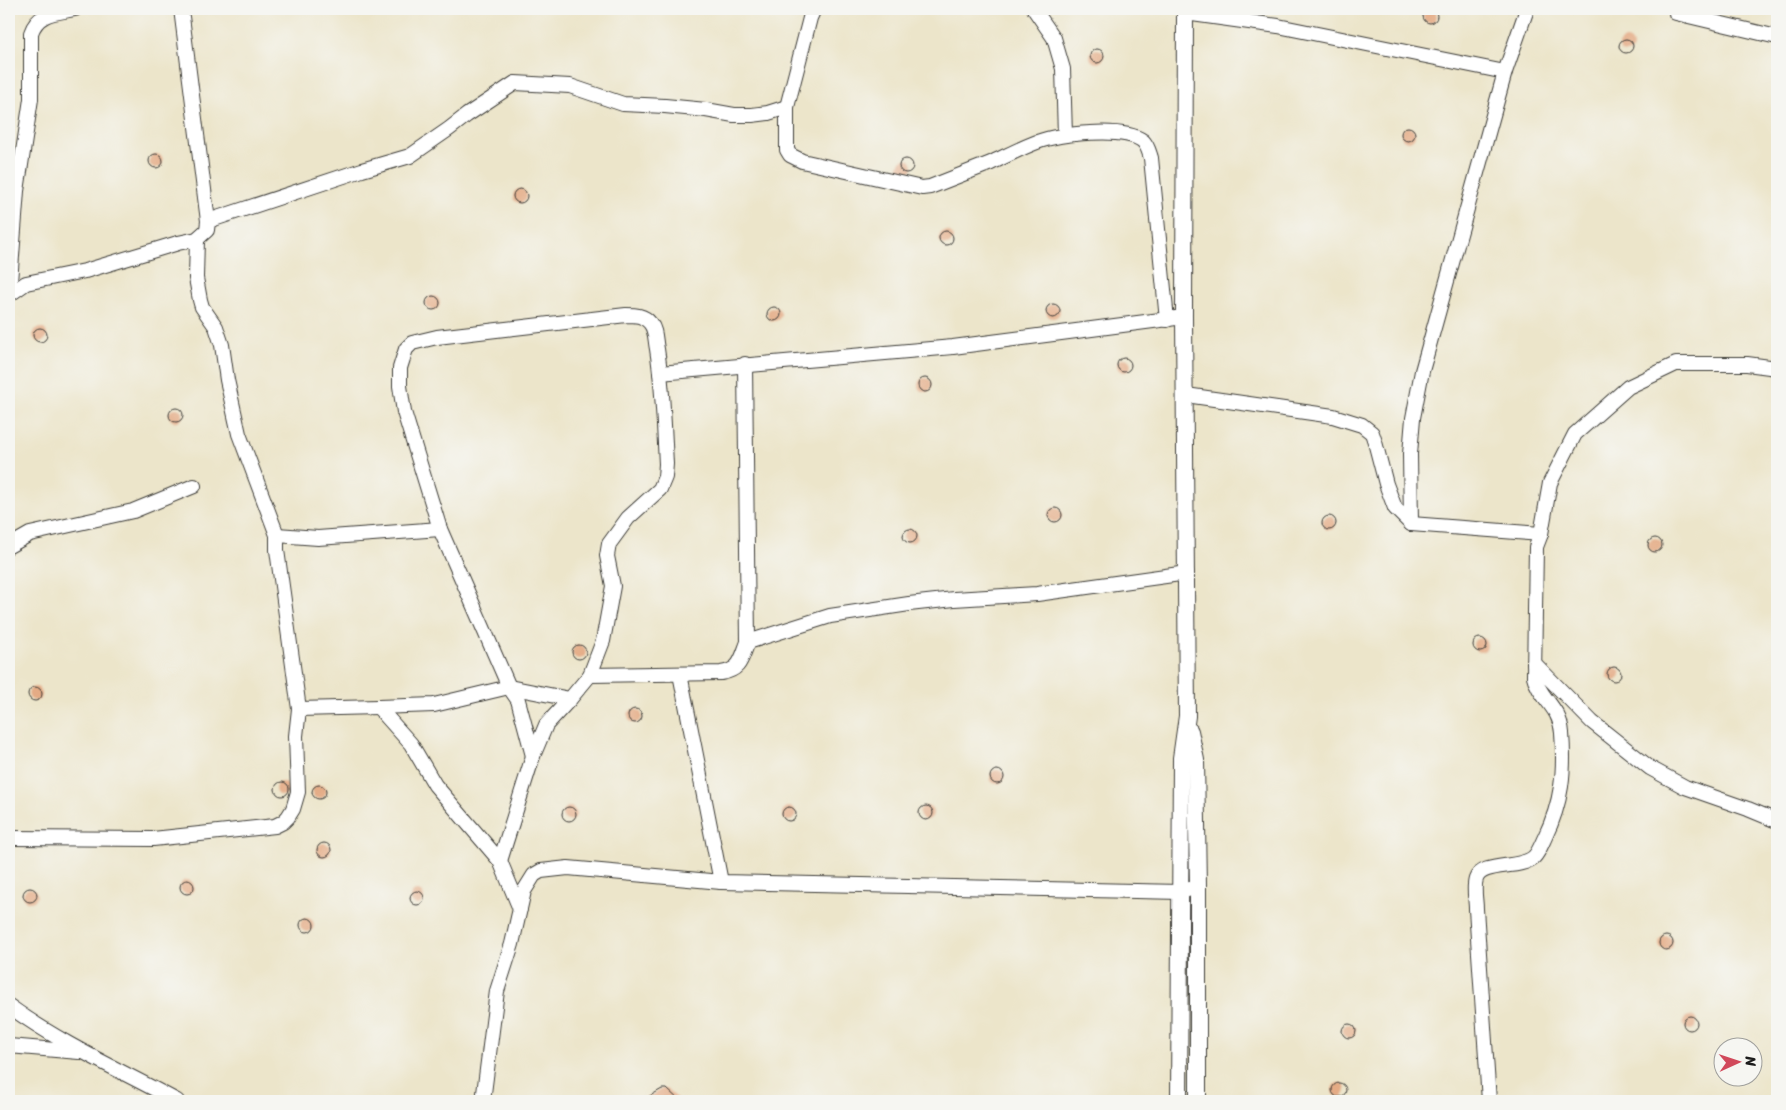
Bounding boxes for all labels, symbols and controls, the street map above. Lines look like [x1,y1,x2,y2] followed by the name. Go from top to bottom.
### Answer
[1714,1038,1764,1088] north arrow
[1738,1055,1763,1067] text: N

